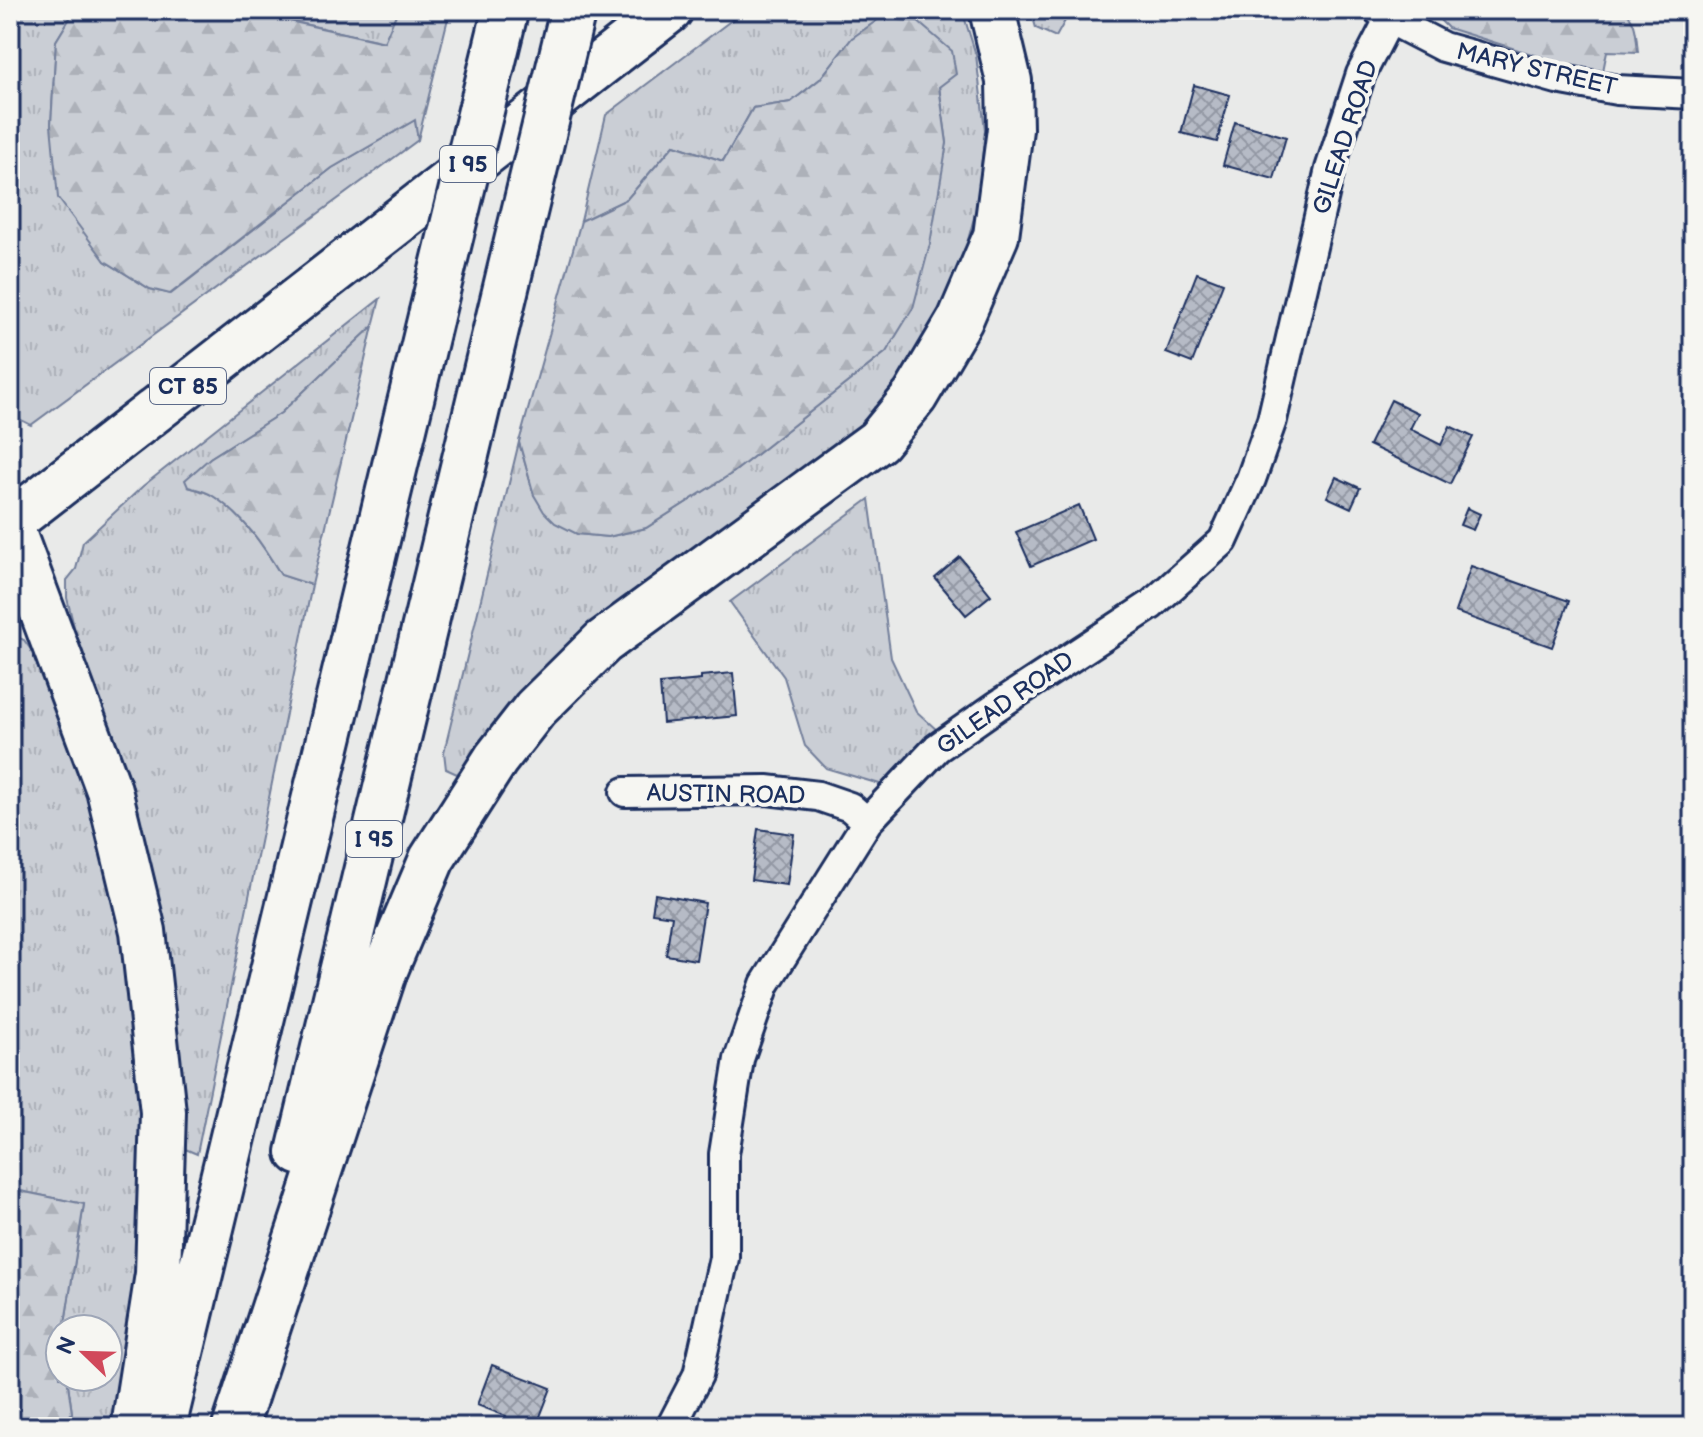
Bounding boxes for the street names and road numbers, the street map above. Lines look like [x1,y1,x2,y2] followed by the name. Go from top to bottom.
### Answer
[1454,37,1621,102] street label: MARY STREET
[1307,56,1384,218] street label: GILEAD ROAD
[440,146,496,182] road number: I 95
[150,368,226,404] road number: CT 85
[931,646,1079,761] street label: GILEAD ROAD
[646,779,806,810] street label: AUSTIN ROAD
[346,821,402,857] road number: I 95

